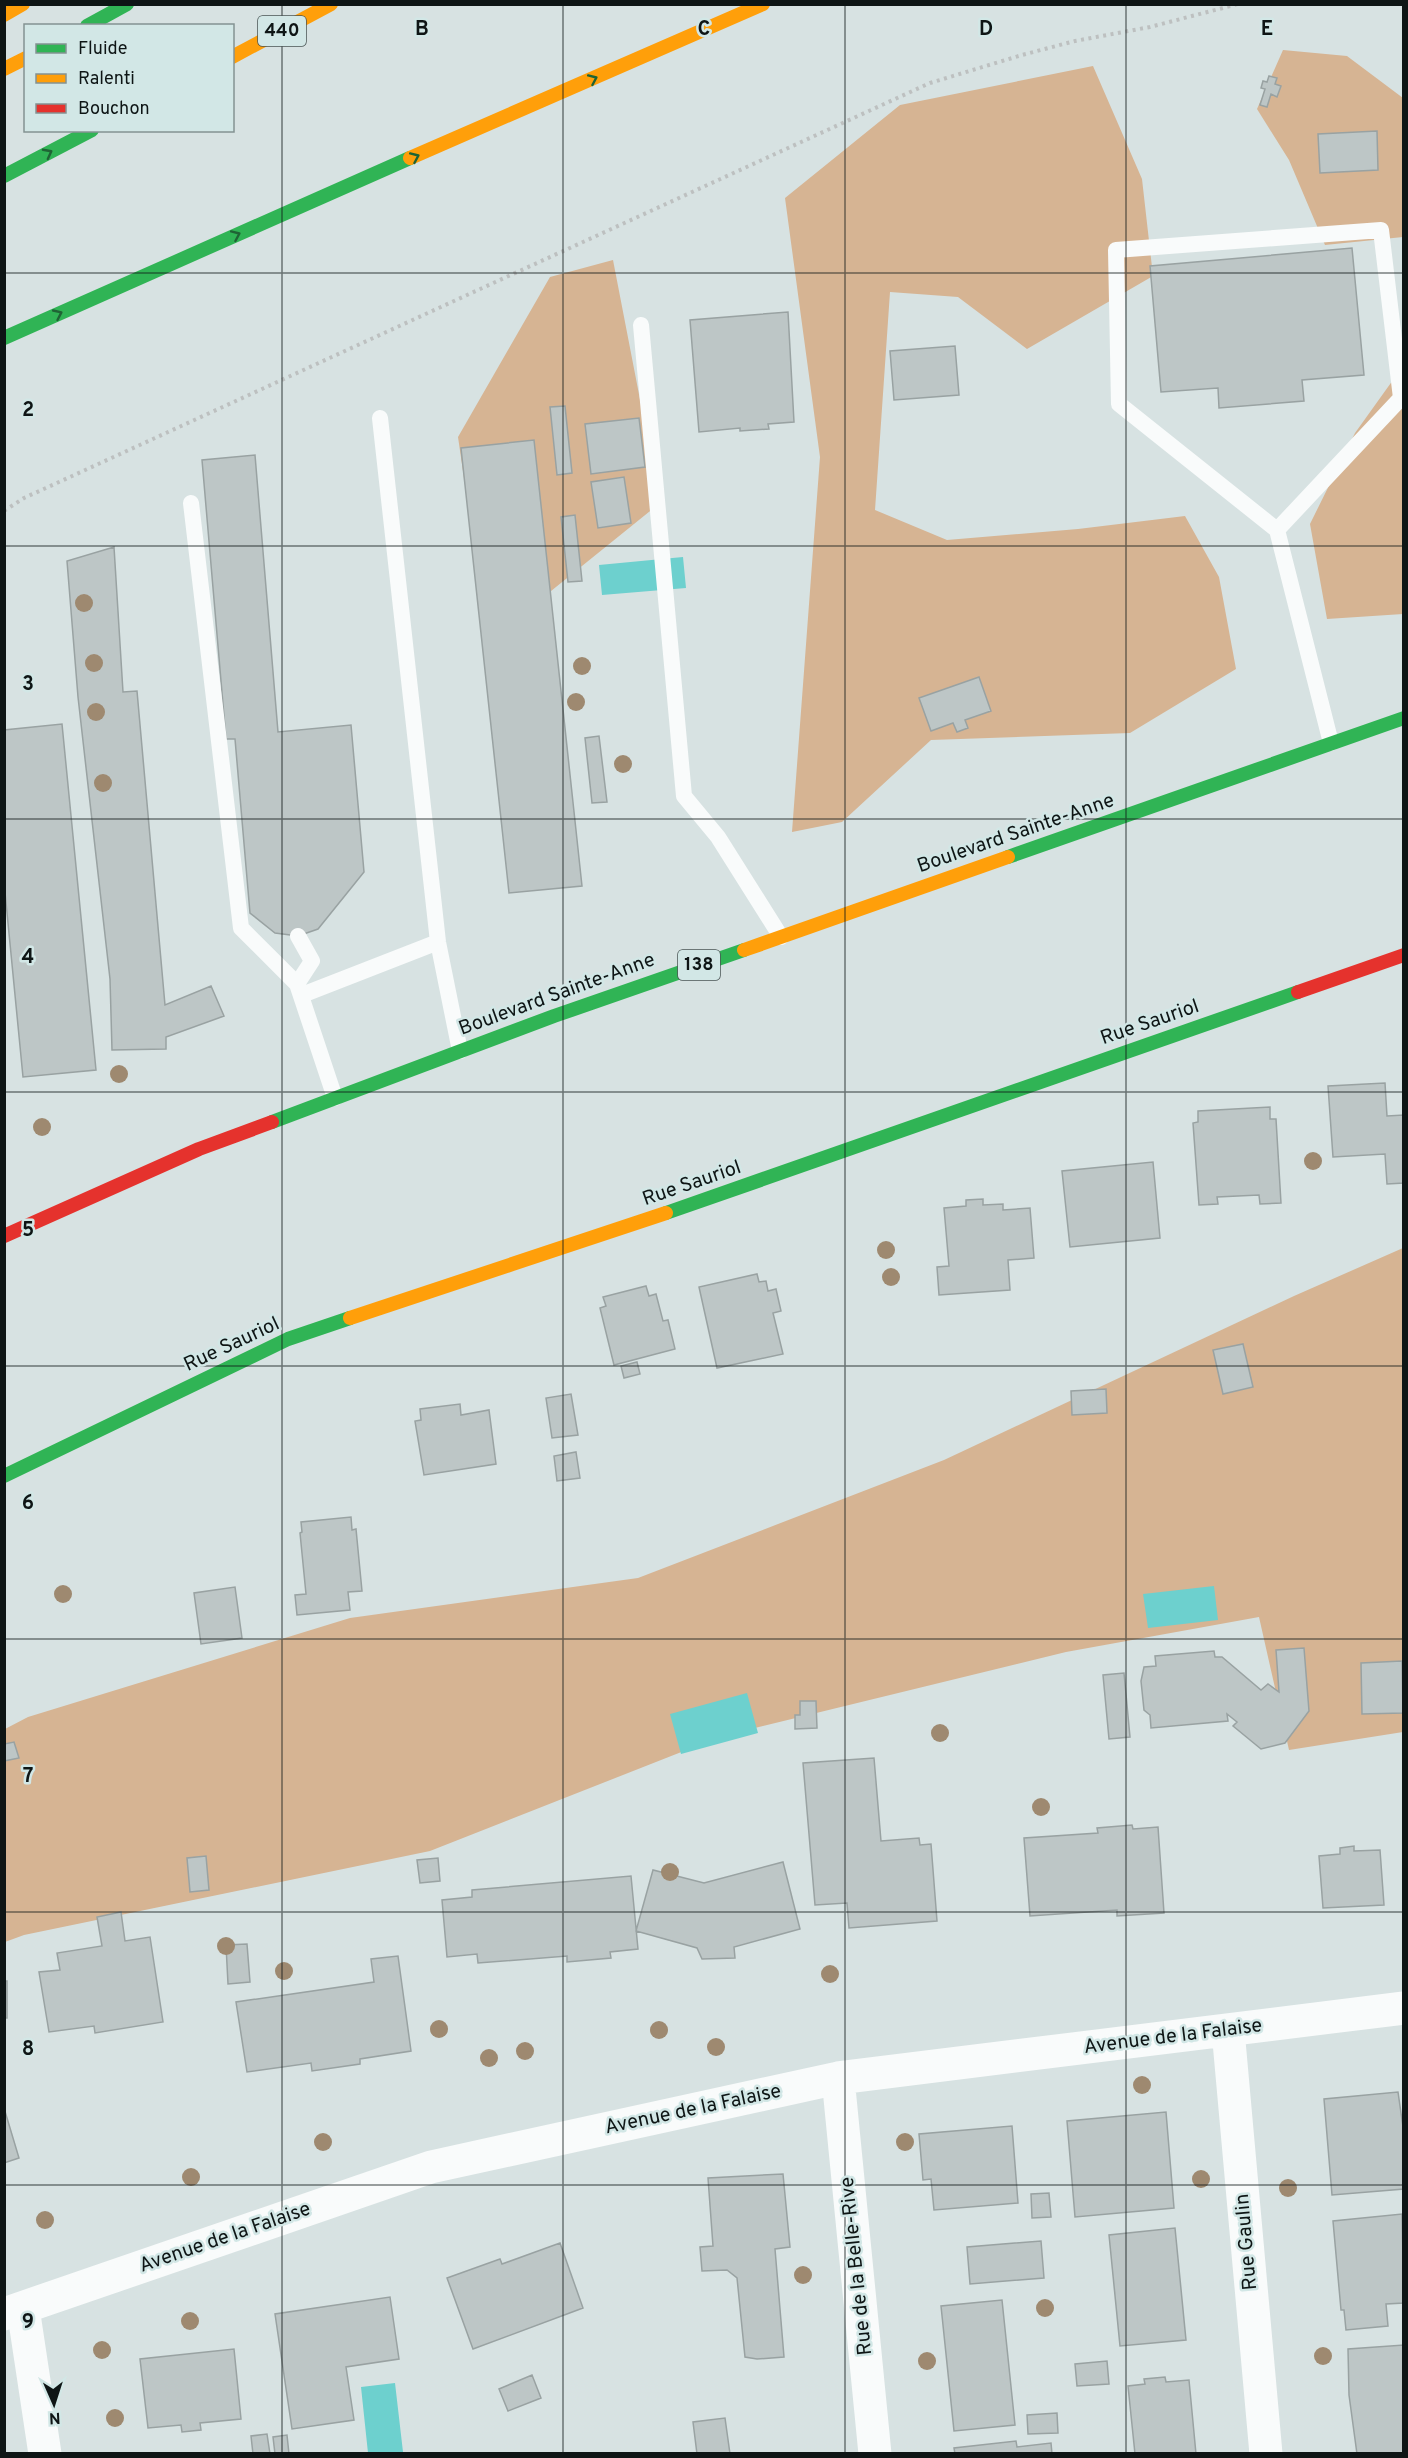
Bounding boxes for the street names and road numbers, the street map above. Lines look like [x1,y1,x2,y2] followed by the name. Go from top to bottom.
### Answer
[258,16,306,46] road number: 440
[914,788,1118,880] street label: Boulevard Sainte-Anne
[455,947,659,1043] street label: Boulevard Sainte-Anne
[678,950,720,980] road number: 138
[1097,994,1203,1052] street label: Rue Sauriol
[639,1155,745,1213] street label: Rue Sauriol
[180,1312,284,1378] street label: Rue Sauriol
[1082,2013,1264,2061] street label: Avenue de la Falaise
[602,2079,784,2141] street label: Avenue de la Falaise
[835,2175,879,2357] street label: Rue de la Belle-Rive
[1230,2193,1264,2291] street label: Rue Gaulin
[136,2196,314,2280] street label: Avenue de la Falaise

